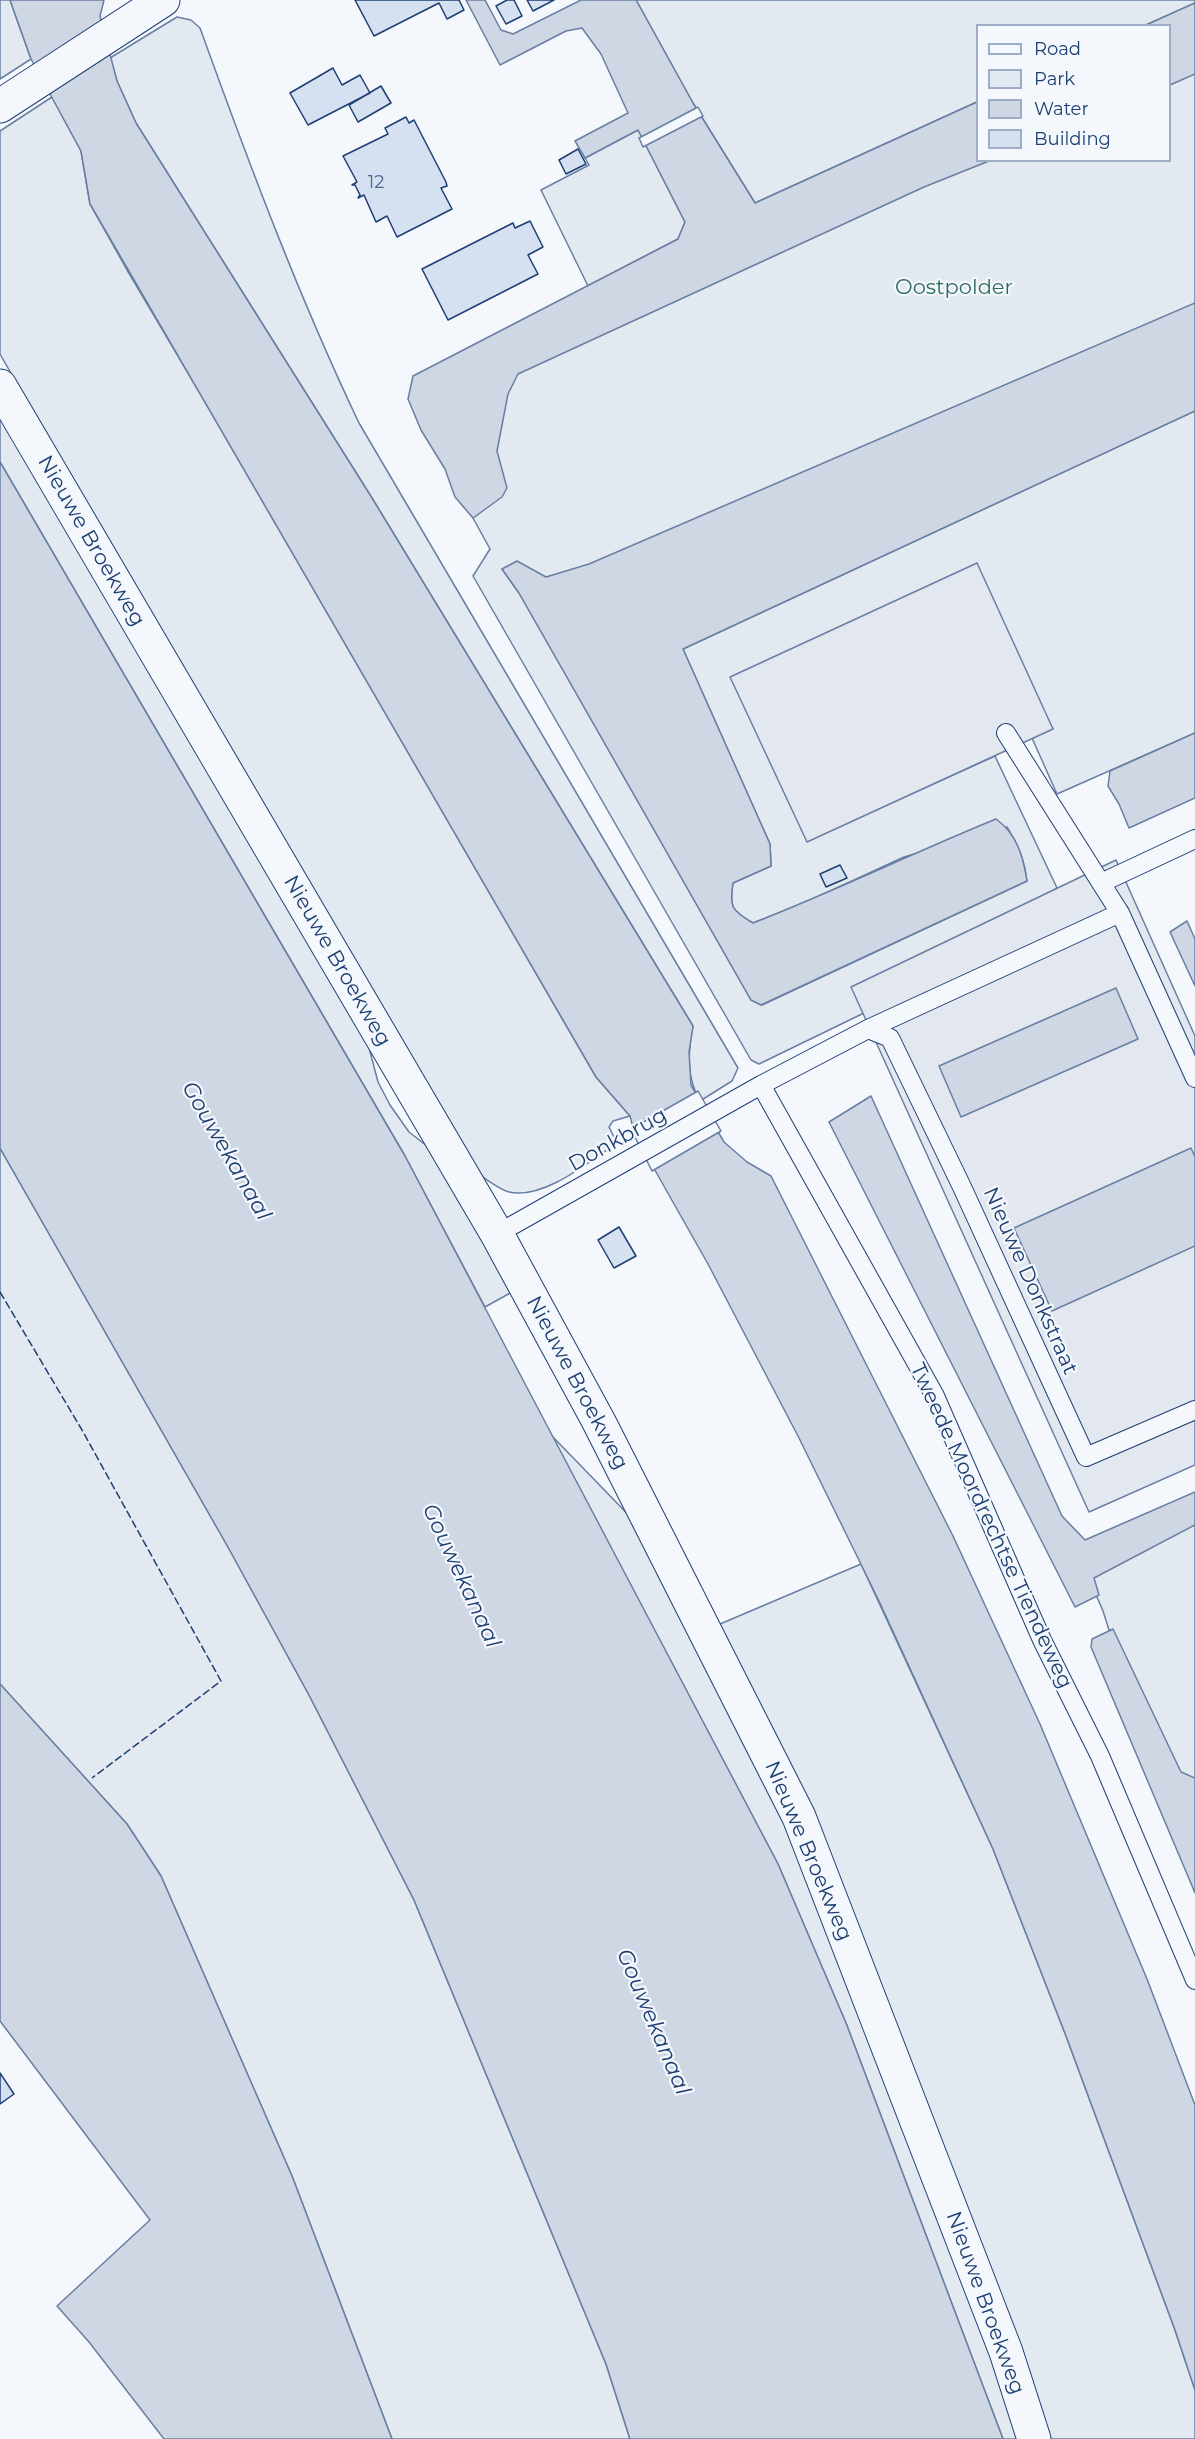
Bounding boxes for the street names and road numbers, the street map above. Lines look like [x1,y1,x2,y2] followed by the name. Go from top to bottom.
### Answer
[32,451,150,631] street label: Nieuwe Broekweg
[278,871,396,1051] street label: Nieuwe Broekweg
[564,1103,672,1177] street label: Donkbrug
[977,1183,1083,1379] street label: Nieuwe Donkstraat
[521,1292,633,1474] street label: Nieuwe Broekweg
[904,1359,1078,1693] street label: Tweede Moordrechtse Tiendeweg
[759,1757,857,1945] street label: Nieuwe Broekweg
[940,2208,1030,2398] street label: Nieuwe Broekweg

